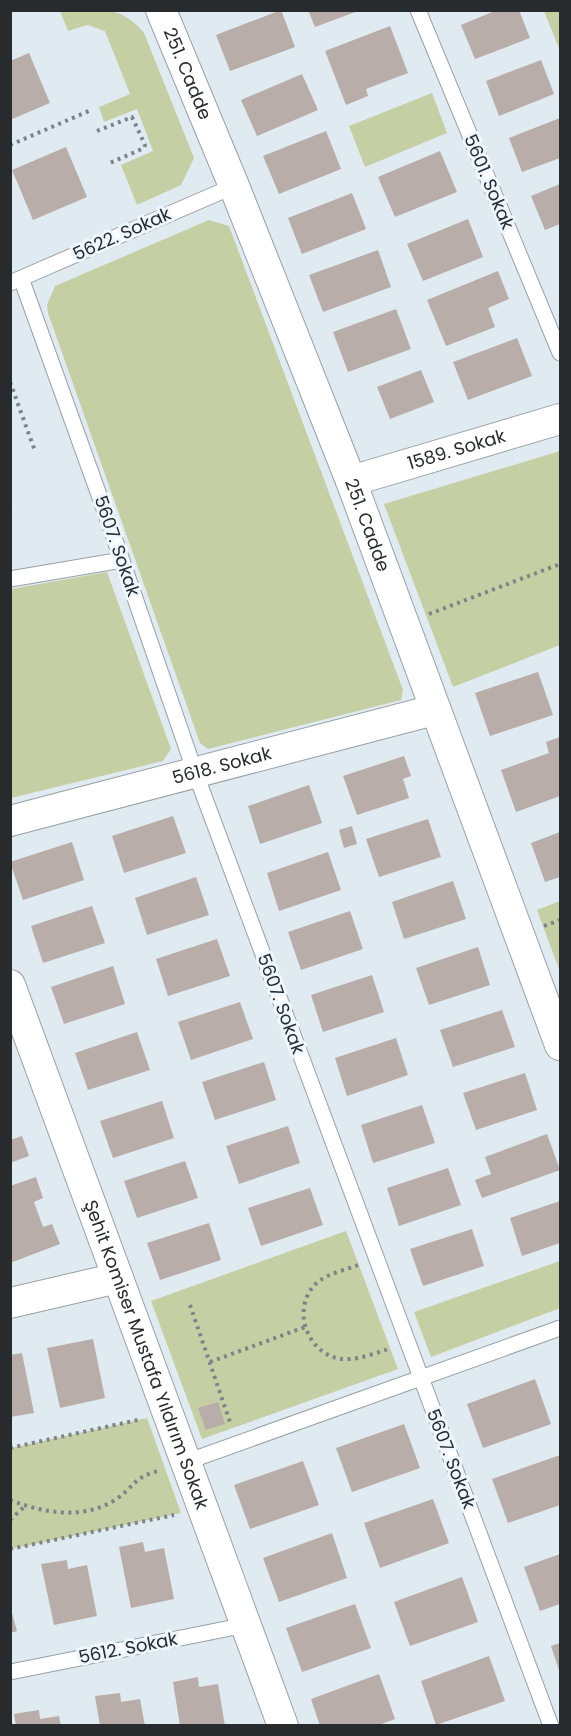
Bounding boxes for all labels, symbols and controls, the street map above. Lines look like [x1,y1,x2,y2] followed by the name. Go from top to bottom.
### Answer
[158,24,218,123] street label: 251. Cadde
[458,130,521,234] street label: 5601. Sokak
[69,201,175,266] street label: 5622. Sokak
[404,423,509,476] street label: 1589. Sokak
[339,475,397,575] street label: 251. Cadde
[89,492,147,600] street label: 5607. Sokak
[170,740,275,790] street label: 5618. Sokak
[252,950,311,1058] street label: 5607. Sokak
[78,1196,215,1513] street label: Şehit Komiser Mustafa Yıldırım Sokak
[421,1405,482,1513] street label: 5607. Sokak
[76,1626,180,1669] street label: 5612. Sokak

